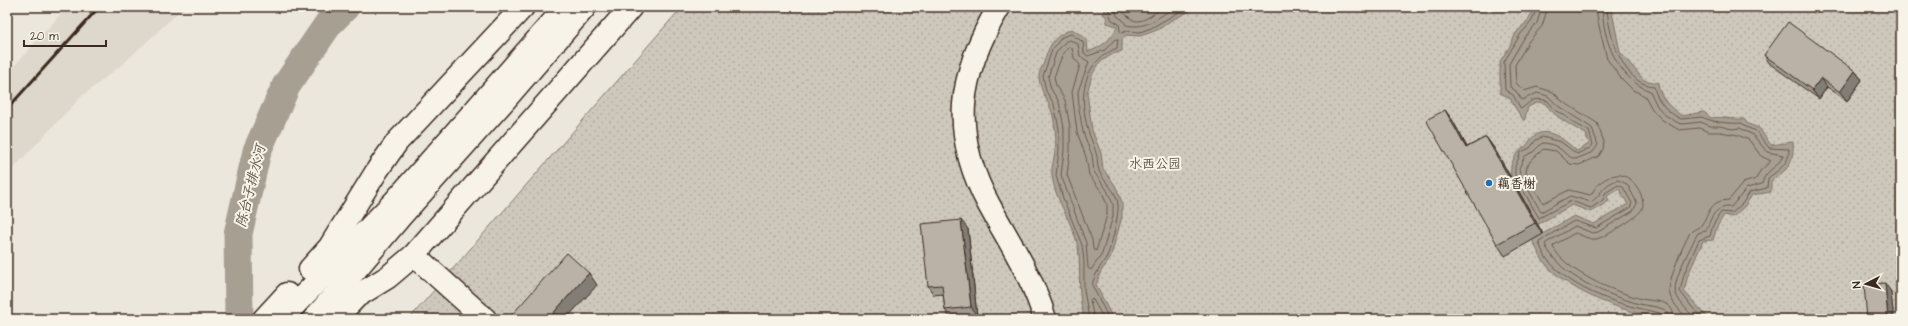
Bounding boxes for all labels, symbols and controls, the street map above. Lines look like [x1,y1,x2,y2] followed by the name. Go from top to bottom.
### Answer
[24,22,106,48] scale bar
[30,28,59,45] text: 20 m
[231,141,271,229] water label: 陈台子排水河
[1129,155,1181,173] park label: 水西公园
[1497,175,1536,193] place label: 藕香榭
[1484,178,1494,188] marker: 藕香榭
[1846,264,1886,304] north arrow
[1849,281,1864,289] text: N

